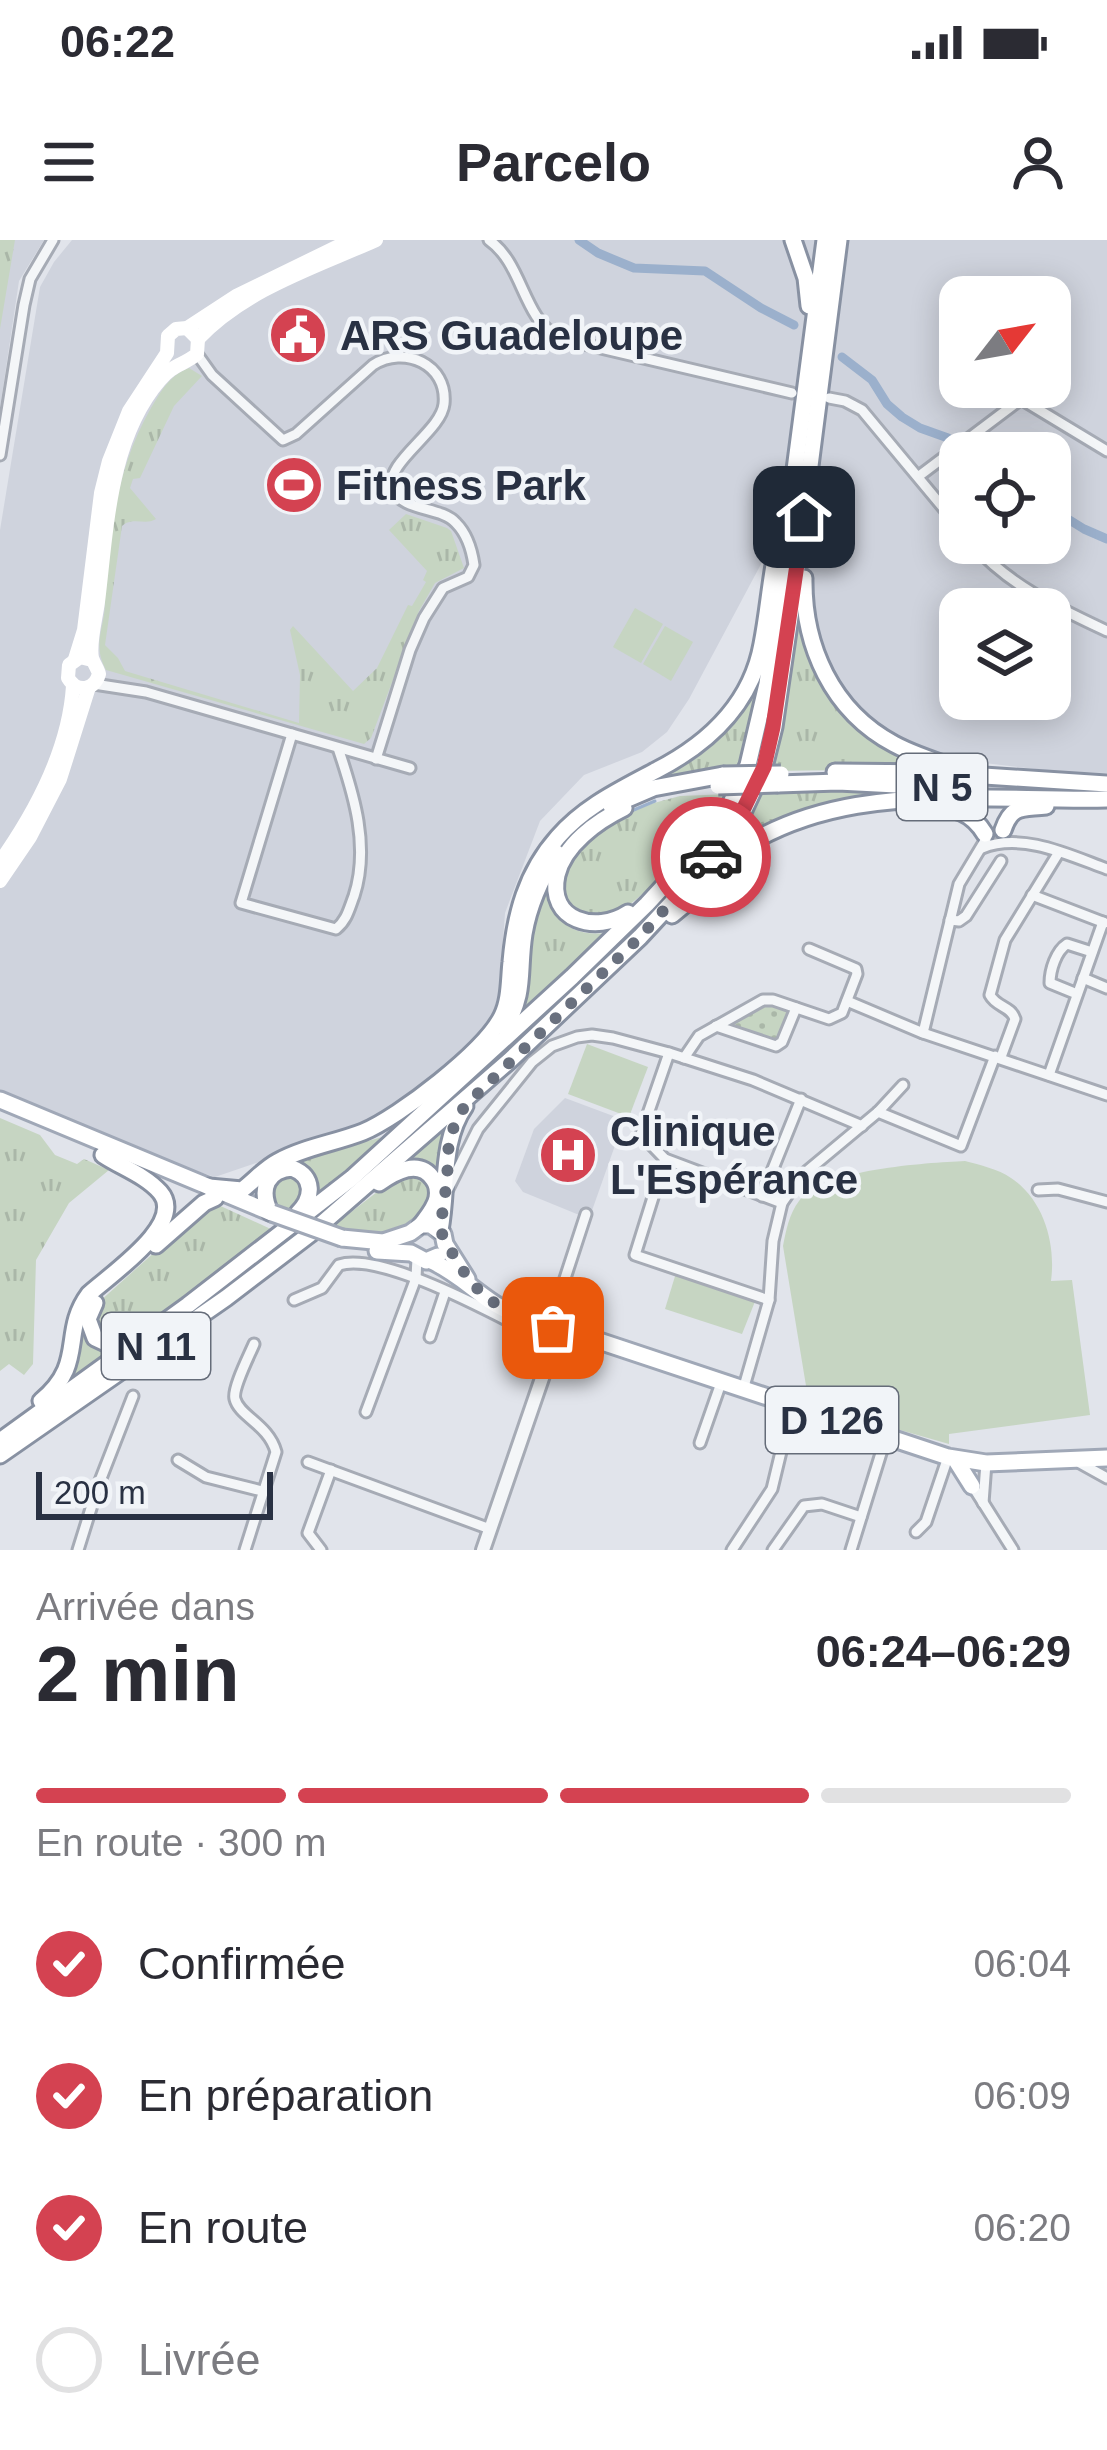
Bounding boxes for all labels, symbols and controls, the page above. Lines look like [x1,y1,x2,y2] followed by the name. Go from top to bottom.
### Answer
[60,16,175,67] text: 06:22
[36,129,102,195] icon: menu
[1005,129,1071,195] icon: person
[456,132,651,192] text: Parcelo
[939,276,1071,408] north arrow
[939,276,1071,720] map controls
[267,304,329,366] public building icon: ARS Guadeloupe
[340,312,683,359] place label: ARS Guadeloupe
[939,432,1071,564] button: locate
[263,454,325,516] sports icon: Fitness Park
[336,462,586,509] place label: Fitness Park
[753,466,855,568] pin
[771,484,837,550] icon: home
[939,588,1071,720] button: layers
[897,754,987,820] road number: N 5
[651,797,771,917] courier
[678,824,744,890] icon: car
[610,1108,858,1203] place label: Clinique L'Espérance
[537,1124,599,1186] hospital icon: Clinique L'Espérance
[502,1277,604,1379] pin
[520,1295,586,1361] icon: bag
[102,1313,210,1379] road number: N 11
[766,1387,898,1453] road number: D 126
[36,1466,273,1519] scale bar
[54,1474,146,1511] text: 200 m
[36,1585,255,1628] text: Arrivée dans
[816,1626,1071,1677] text: 06:24–06:29
[36,1630,240,1718] text: 2 min
[36,1821,326,1864] text: En route · 300 m
[36,1931,102,1997] icon: check
[138,1938,346,1989] text: Confirmée
[973,1942,1071,1985] text: 06:04
[36,2063,102,2129] icon: check
[138,2070,433,2121] text: En préparation
[973,2074,1071,2117] text: 06:09
[36,2195,102,2261] icon: check
[138,2202,308,2253] text: En route
[973,2206,1071,2249] text: 06:20
[138,2334,261,2385] text: Livrée

